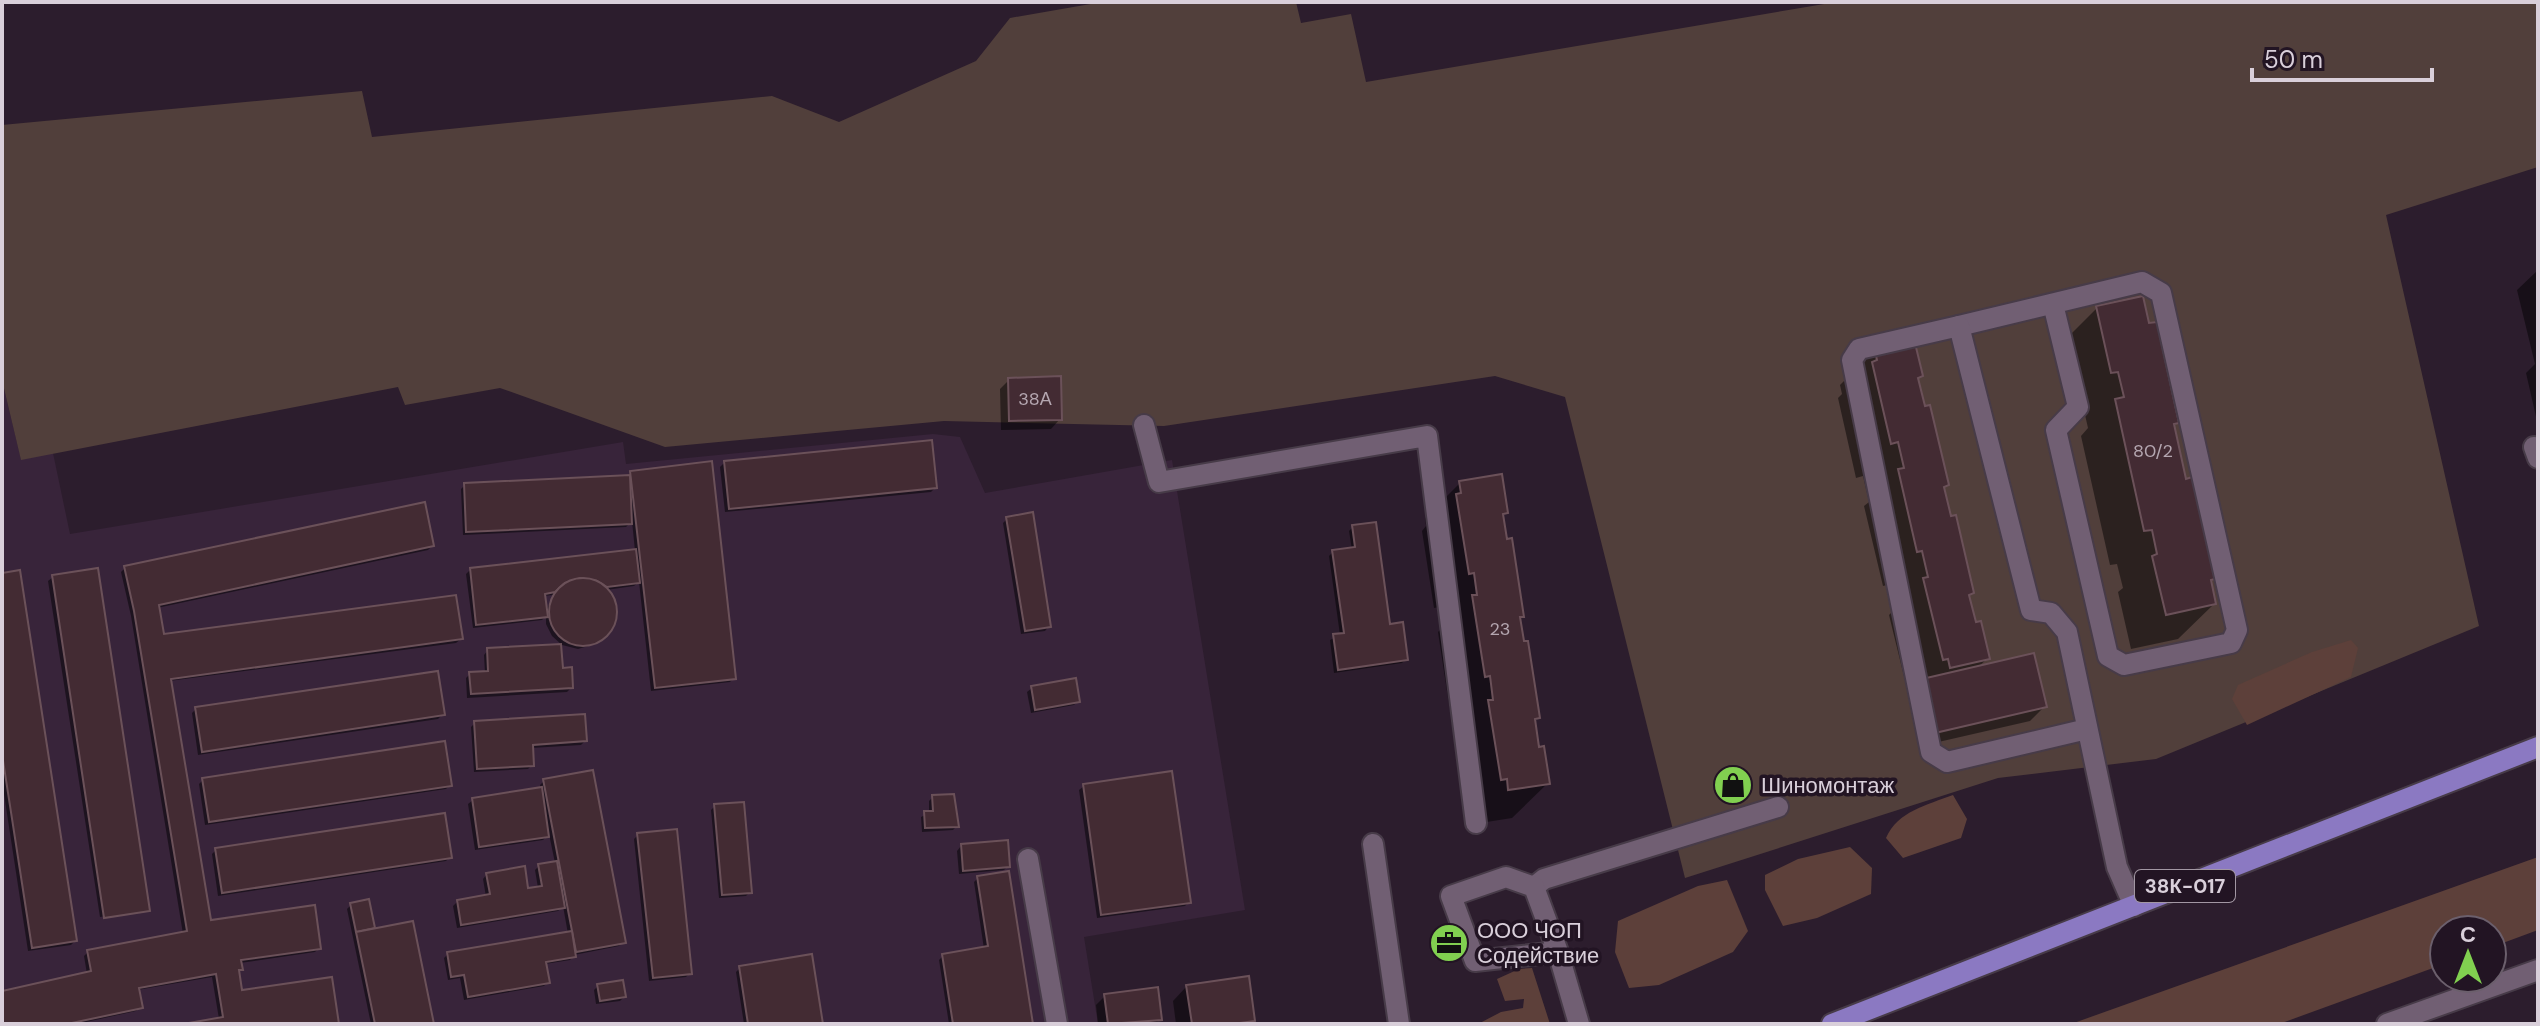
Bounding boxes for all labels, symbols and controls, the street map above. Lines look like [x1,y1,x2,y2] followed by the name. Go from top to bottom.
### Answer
[2252,32,2432,82] scale bar
[2264,44,2323,75] text: 50 m
[1018,387,1052,411] house number: 38А
[2133,439,2173,463] house number: 80/2
[1489,617,1511,641] house number: 23
[1712,764,1754,806] shop icon: Шиномонтаж
[1761,771,1894,800] place label: Шиномонтаж
[2135,870,2235,902] road number: 38К-017
[2428,914,2508,994] north arrow
[1477,916,1599,970] place label: ООО ЧОП Содействие
[2460,920,2476,949] text: С
[1428,922,1470,964] office icon: ООО ЧОП Содействие

